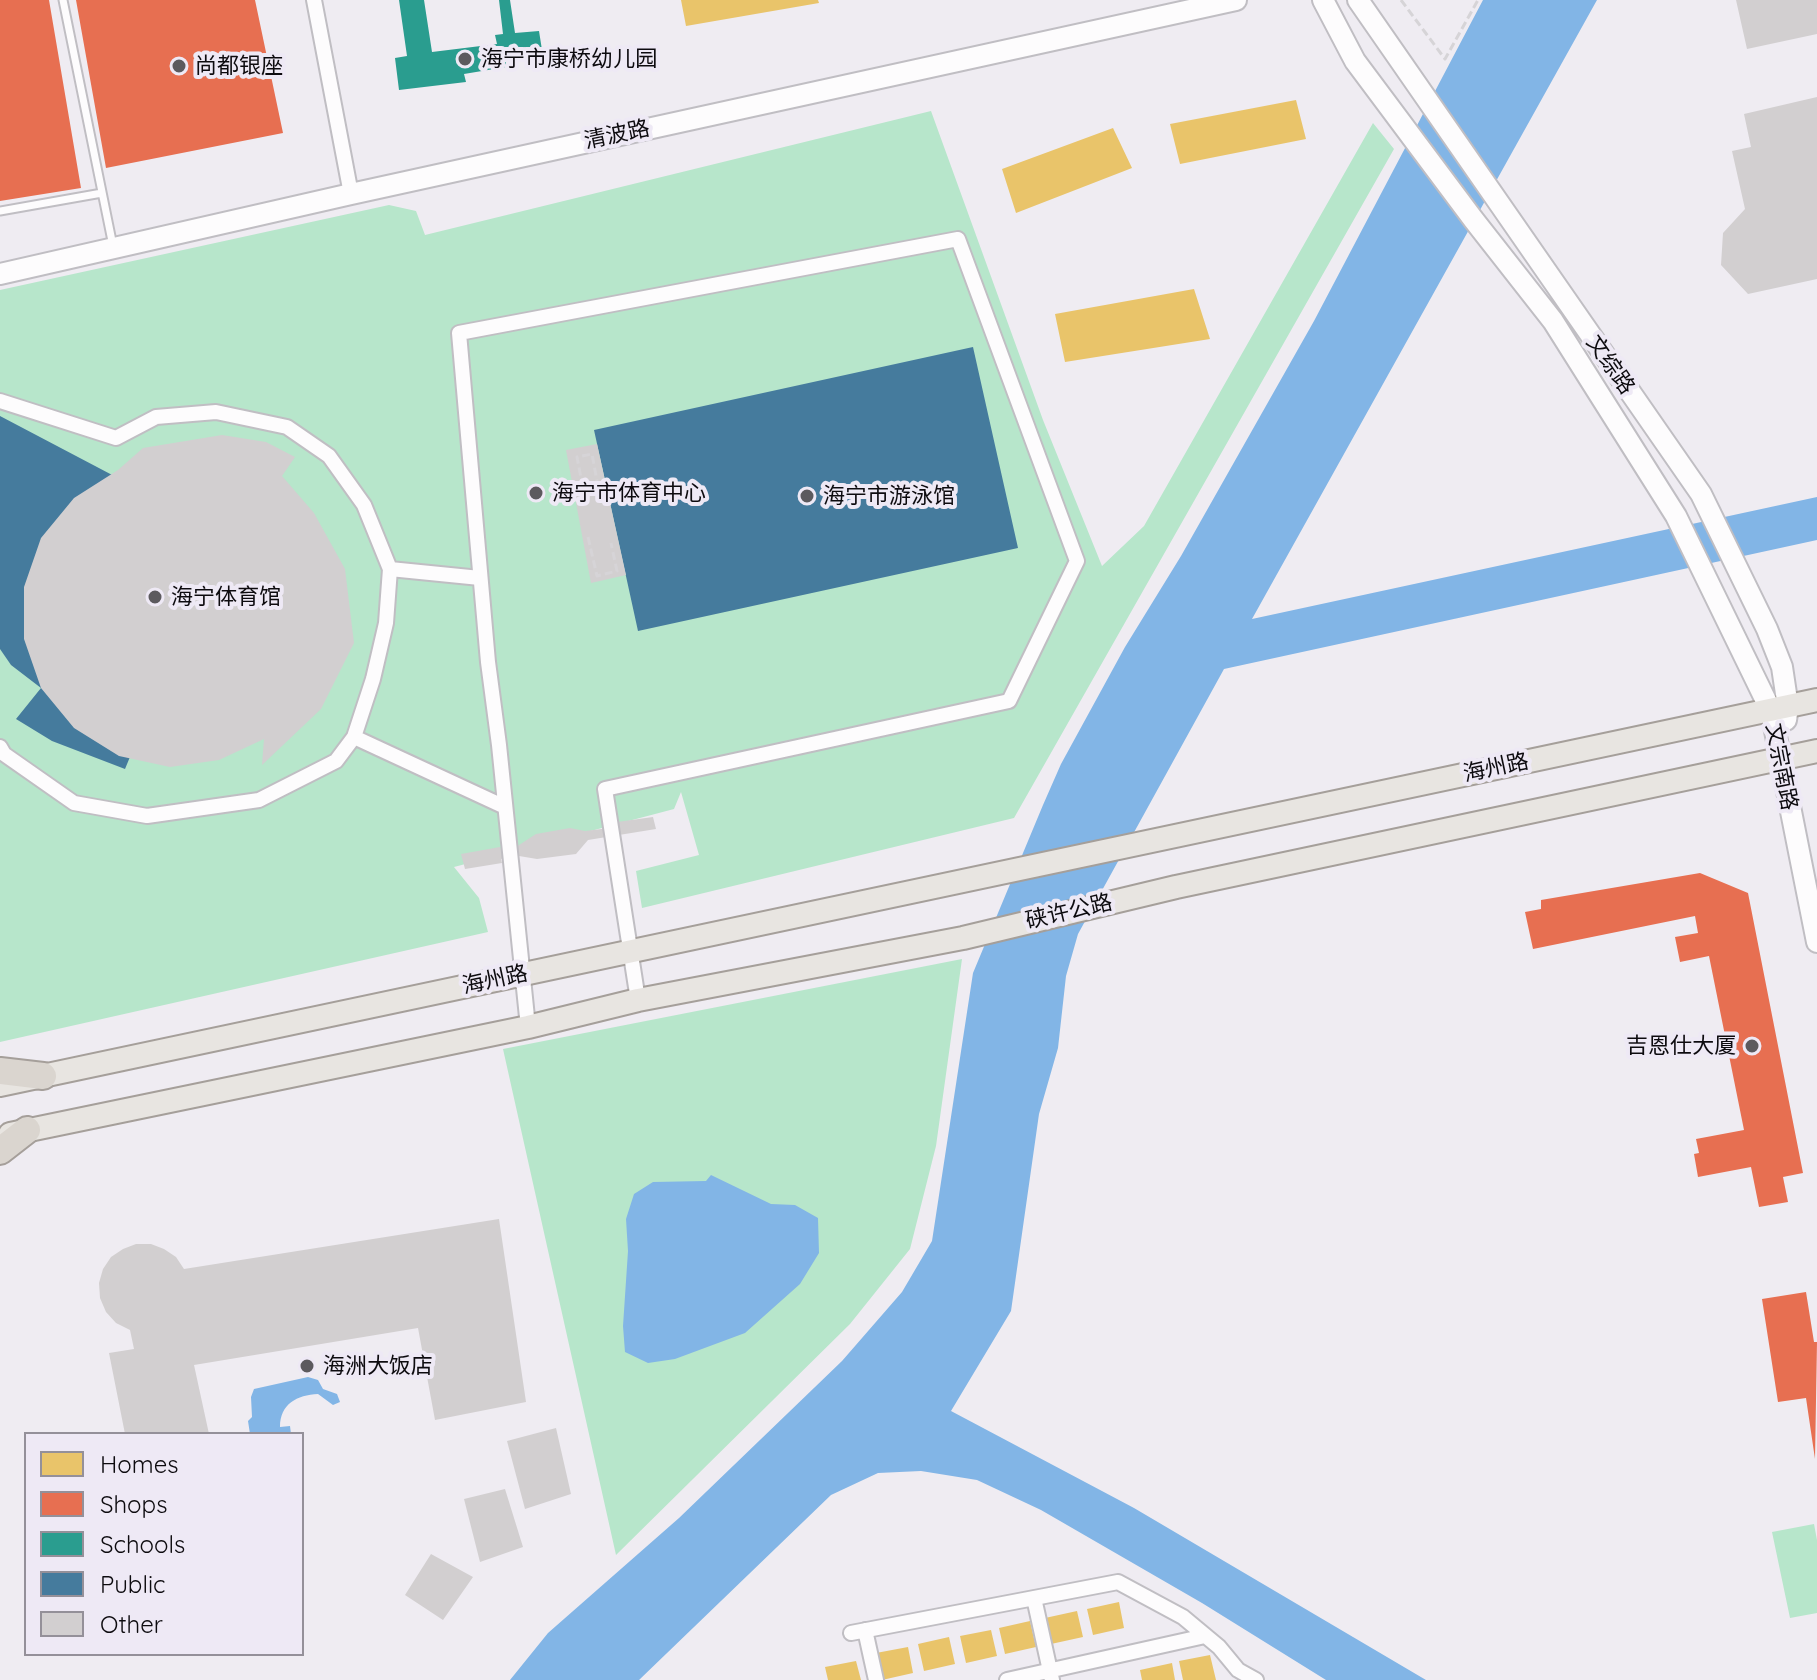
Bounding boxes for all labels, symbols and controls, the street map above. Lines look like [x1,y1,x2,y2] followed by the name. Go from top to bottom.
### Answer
[481,46,657,72] place label: 海宁市康桥幼儿园
[456,50,474,68] marker: 海宁市康桥幼儿园
[195,53,283,79] place label: 尚都银座
[170,57,188,75] marker: 尚都银座
[582,115,652,155] street label: 清波路
[1580,330,1640,400] street label: 文综路
[552,480,706,506] place label: 海宁市体育中心
[823,483,955,509] place label: 海宁市游泳馆
[527,484,545,502] marker: 海宁市体育中心
[798,487,816,505] marker: 海宁市游泳馆
[171,584,281,610] place label: 海宁体育馆
[146,588,164,606] marker: 海宁体育馆
[1760,721,1802,813] street label: 文宗南路
[1461,748,1531,788] street label: 海州路
[1023,889,1115,935] street label: 硖许公路
[460,960,530,1000] street label: 海州路
[1626,1033,1736,1059] place label: 吉恩仕大厦
[1743,1037,1761,1055] marker: 吉恩仕大厦
[323,1353,433,1379] place label: 海洲大饭店
[298,1357,316,1375] marker: 海洲大饭店
[24,1432,304,1656] legend
[100,1449,178,1479] text: Homes
[100,1489,167,1519] text: Shops
[100,1529,185,1559] text: Schools
[100,1569,165,1599] text: Public
[100,1609,163,1639] text: Other

